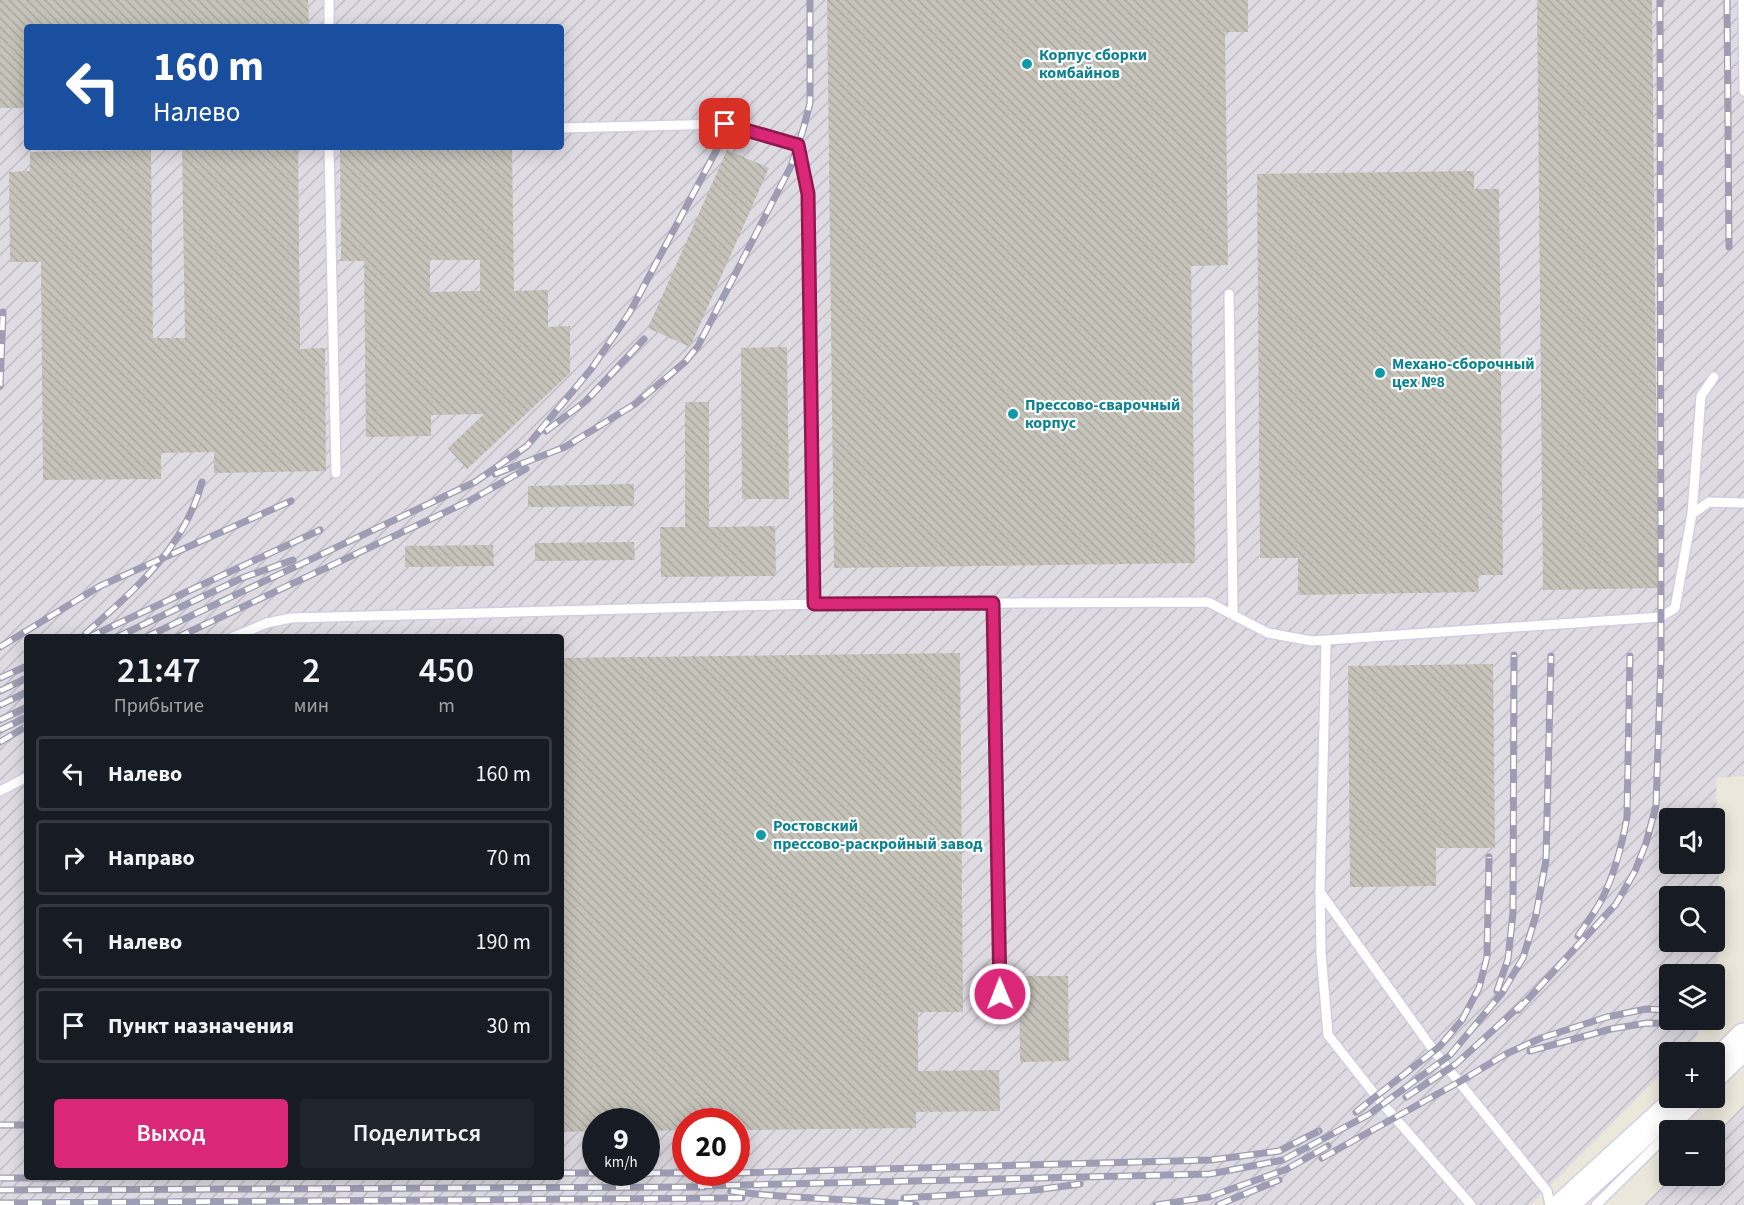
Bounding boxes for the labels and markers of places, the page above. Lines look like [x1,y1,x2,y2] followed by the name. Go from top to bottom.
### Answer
[1039,44,1147,84] place label: Корпус сборки комбайнов
[1020,57,1034,71] marker: Корпус сборки комбайнов
[699,98,750,149] pin
[1392,353,1535,393] place label: Механо-сборочный цех №8
[1373,366,1387,380] marker: Механо-сборочный цех №8
[1025,394,1180,434] place label: Прессово-сварочный корпус
[1006,407,1020,421] marker: Прессово-сварочный корпус
[773,815,983,855] place label: Ростовский прессово-раскройный завод
[754,828,768,842] marker: Ростовский прессово-раскройный завод

